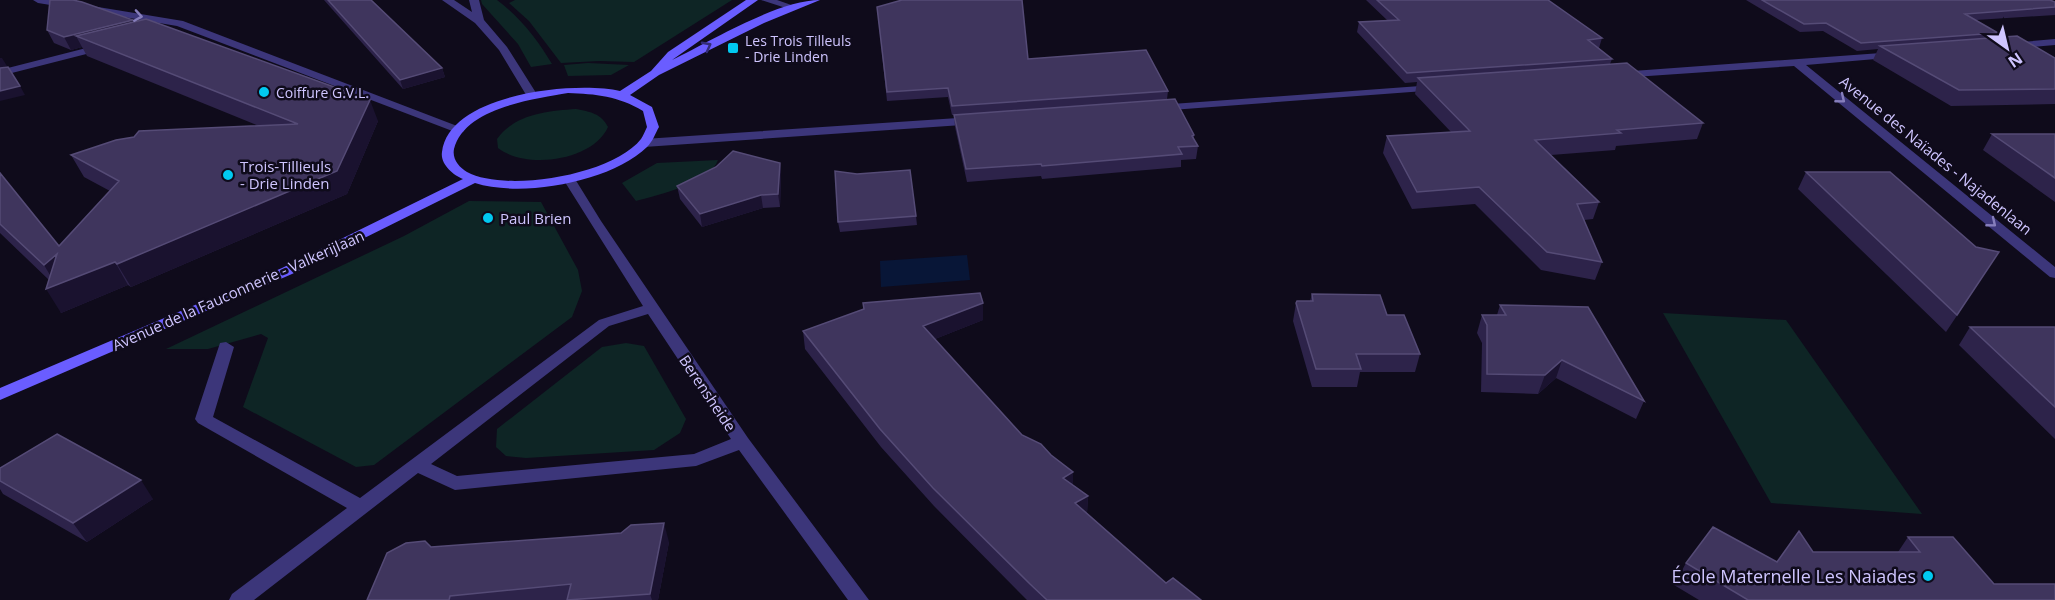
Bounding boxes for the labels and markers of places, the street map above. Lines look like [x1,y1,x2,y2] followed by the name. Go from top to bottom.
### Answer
[745,31,851,66] place label: Les Trois Tilleuls - Drie Linden
[726,41,740,55] marker: Les Trois Tilleuls - Drie Linden
[276,83,369,102] place label: Coiffure G.V.L.
[257,85,271,99] marker: Coiffure G.V.L.
[240,156,331,193] place label: Trois-Tillieuls - Drie Linden
[221,168,235,182] marker: Trois-Tillieuls - Drie Linden
[500,208,571,228] place label: Paul Brien
[481,211,495,225] marker: Paul Brien
[1672,564,1916,588] place label: École Maternelle Les Naiades
[1921,569,1935,583] marker: École Maternelle Les Naiades

